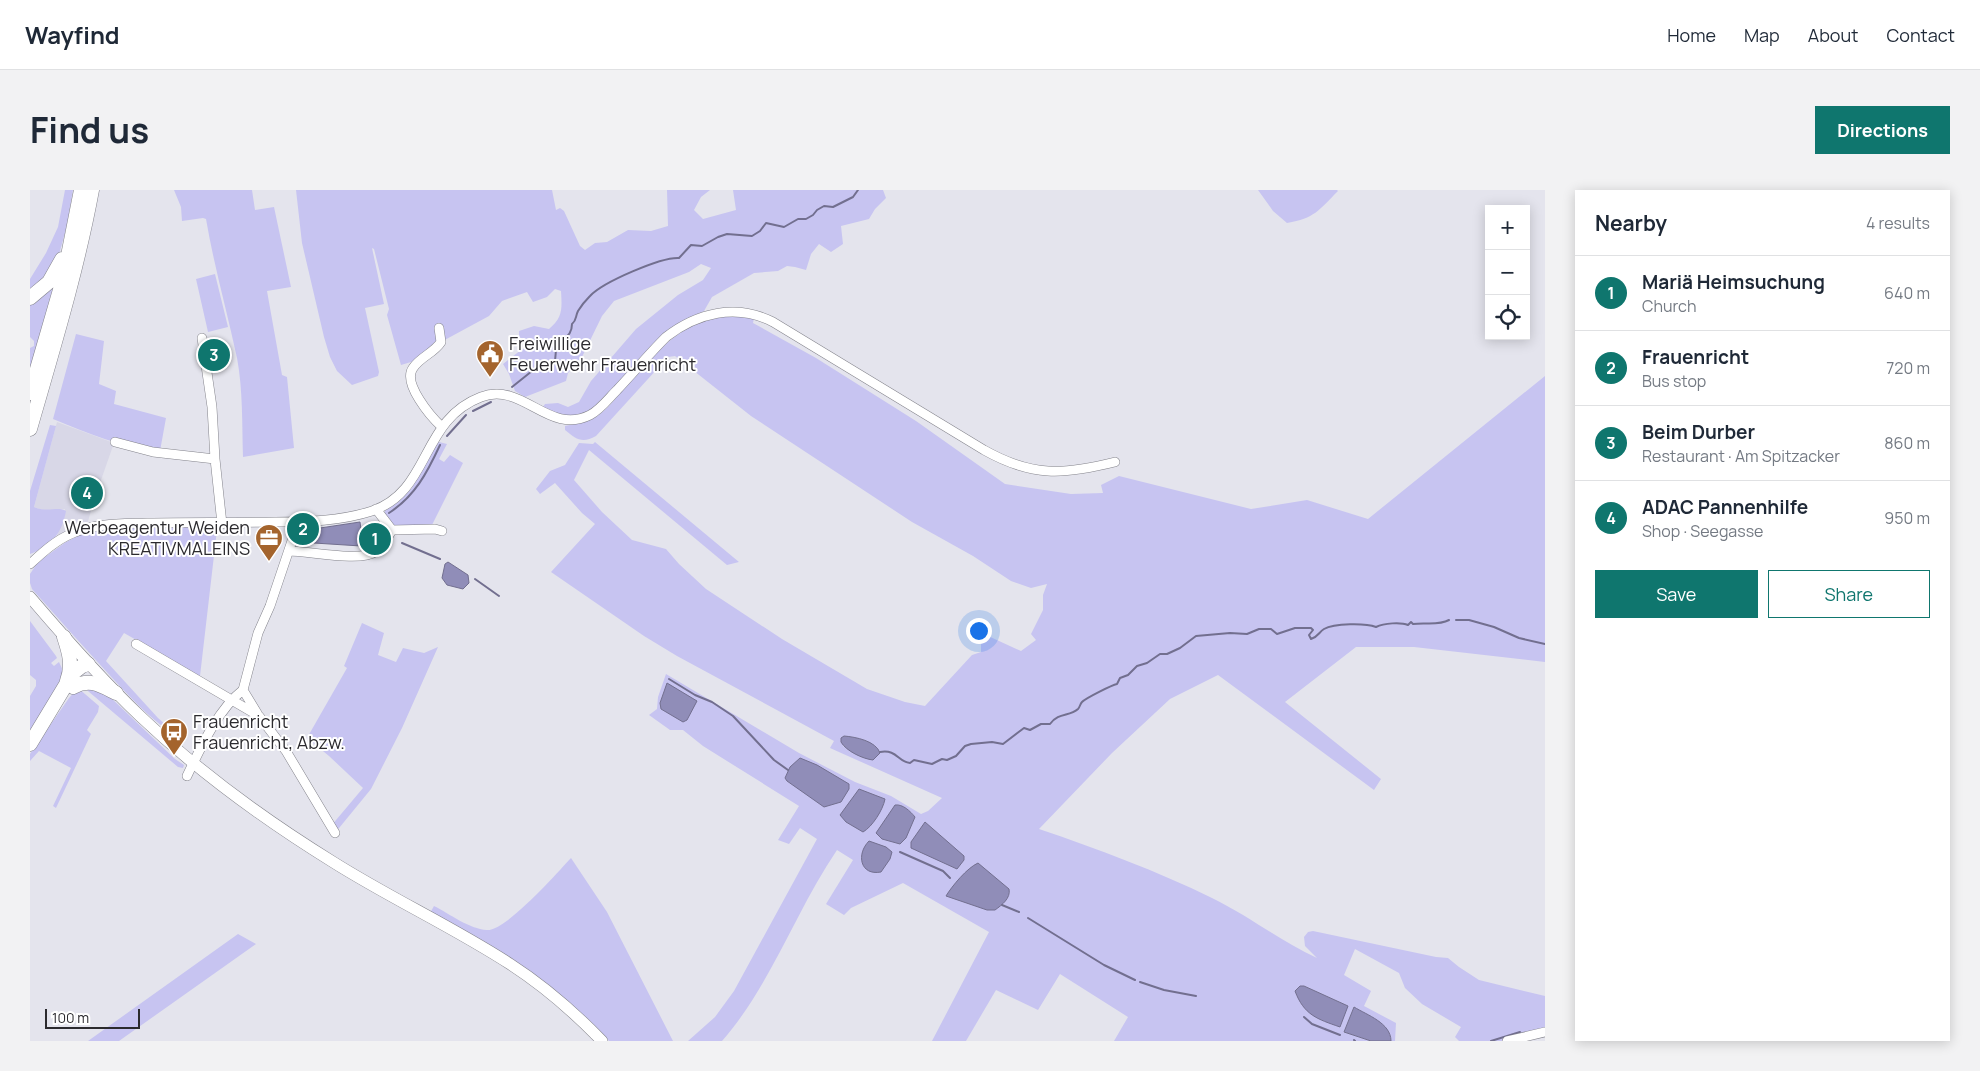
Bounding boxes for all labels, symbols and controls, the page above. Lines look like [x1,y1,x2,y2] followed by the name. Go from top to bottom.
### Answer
[25,18,120,51] text: Wayfind
[1667,23,1716,47] text: Home
[1744,23,1780,47] text: Map
[1808,23,1858,47] text: About
[1886,23,1955,47] text: Contact
[30,106,149,154] text: Find us
[1815,106,1950,154] button: Directions
[1485,205,1530,340] map controls
[1485,205,1530,250] button: +
[1595,209,1667,237] text: Nearby
[1866,212,1930,234] text: 4 results
[1485,250,1530,295] button: −
[1642,269,1825,295] text: Mariä Heimsuchung
[1607,282,1615,304] text: 1
[1884,282,1930,304] text: 640 m
[1485,295,1530,340] button: locate
[1642,295,1696,317] text: Church
[509,331,696,376] place label: Freiwillige Feuerwehr Frauenricht
[198,336,230,374] pin: 3
[475,339,505,378] public building icon: Freiwillige Feuerwehr Frauenricht
[1642,344,1749,370] text: Frauenricht
[1606,357,1616,379] text: 2
[1886,357,1930,379] text: 720 m
[1642,370,1706,392] text: Bus stop
[1642,419,1755,445] text: Beim Durber
[1606,432,1616,454] text: 3
[1884,432,1930,454] text: 860 m
[1642,445,1840,467] text: Restaurant · Am Spitzacker
[71,474,103,512] pin: 4
[1642,494,1808,520] text: ADAC Pannenhilfe
[1606,507,1616,529] text: 4
[1884,507,1930,529] text: 950 m
[287,510,319,548] pin: 2
[65,515,250,560] place label: Werbeagentur Weiden KREATIVMALEINS
[359,520,391,558] pin: 1
[1642,520,1763,542] text: Shop · Seegasse
[254,523,284,562] office icon: Werbeagentur Weiden KREATIVMALEINS
[1595,570,1758,618] button: Save
[1768,570,1930,618] button: Share
[966,618,992,644] your location
[193,709,345,754] place label: Frauenricht Frauenricht, Abzw.
[159,717,189,756] bus stop icon: Frauenricht Frauenricht, Abzw.
[45,1006,140,1029] scale bar
[52,1008,89,1027] text: 100 m

